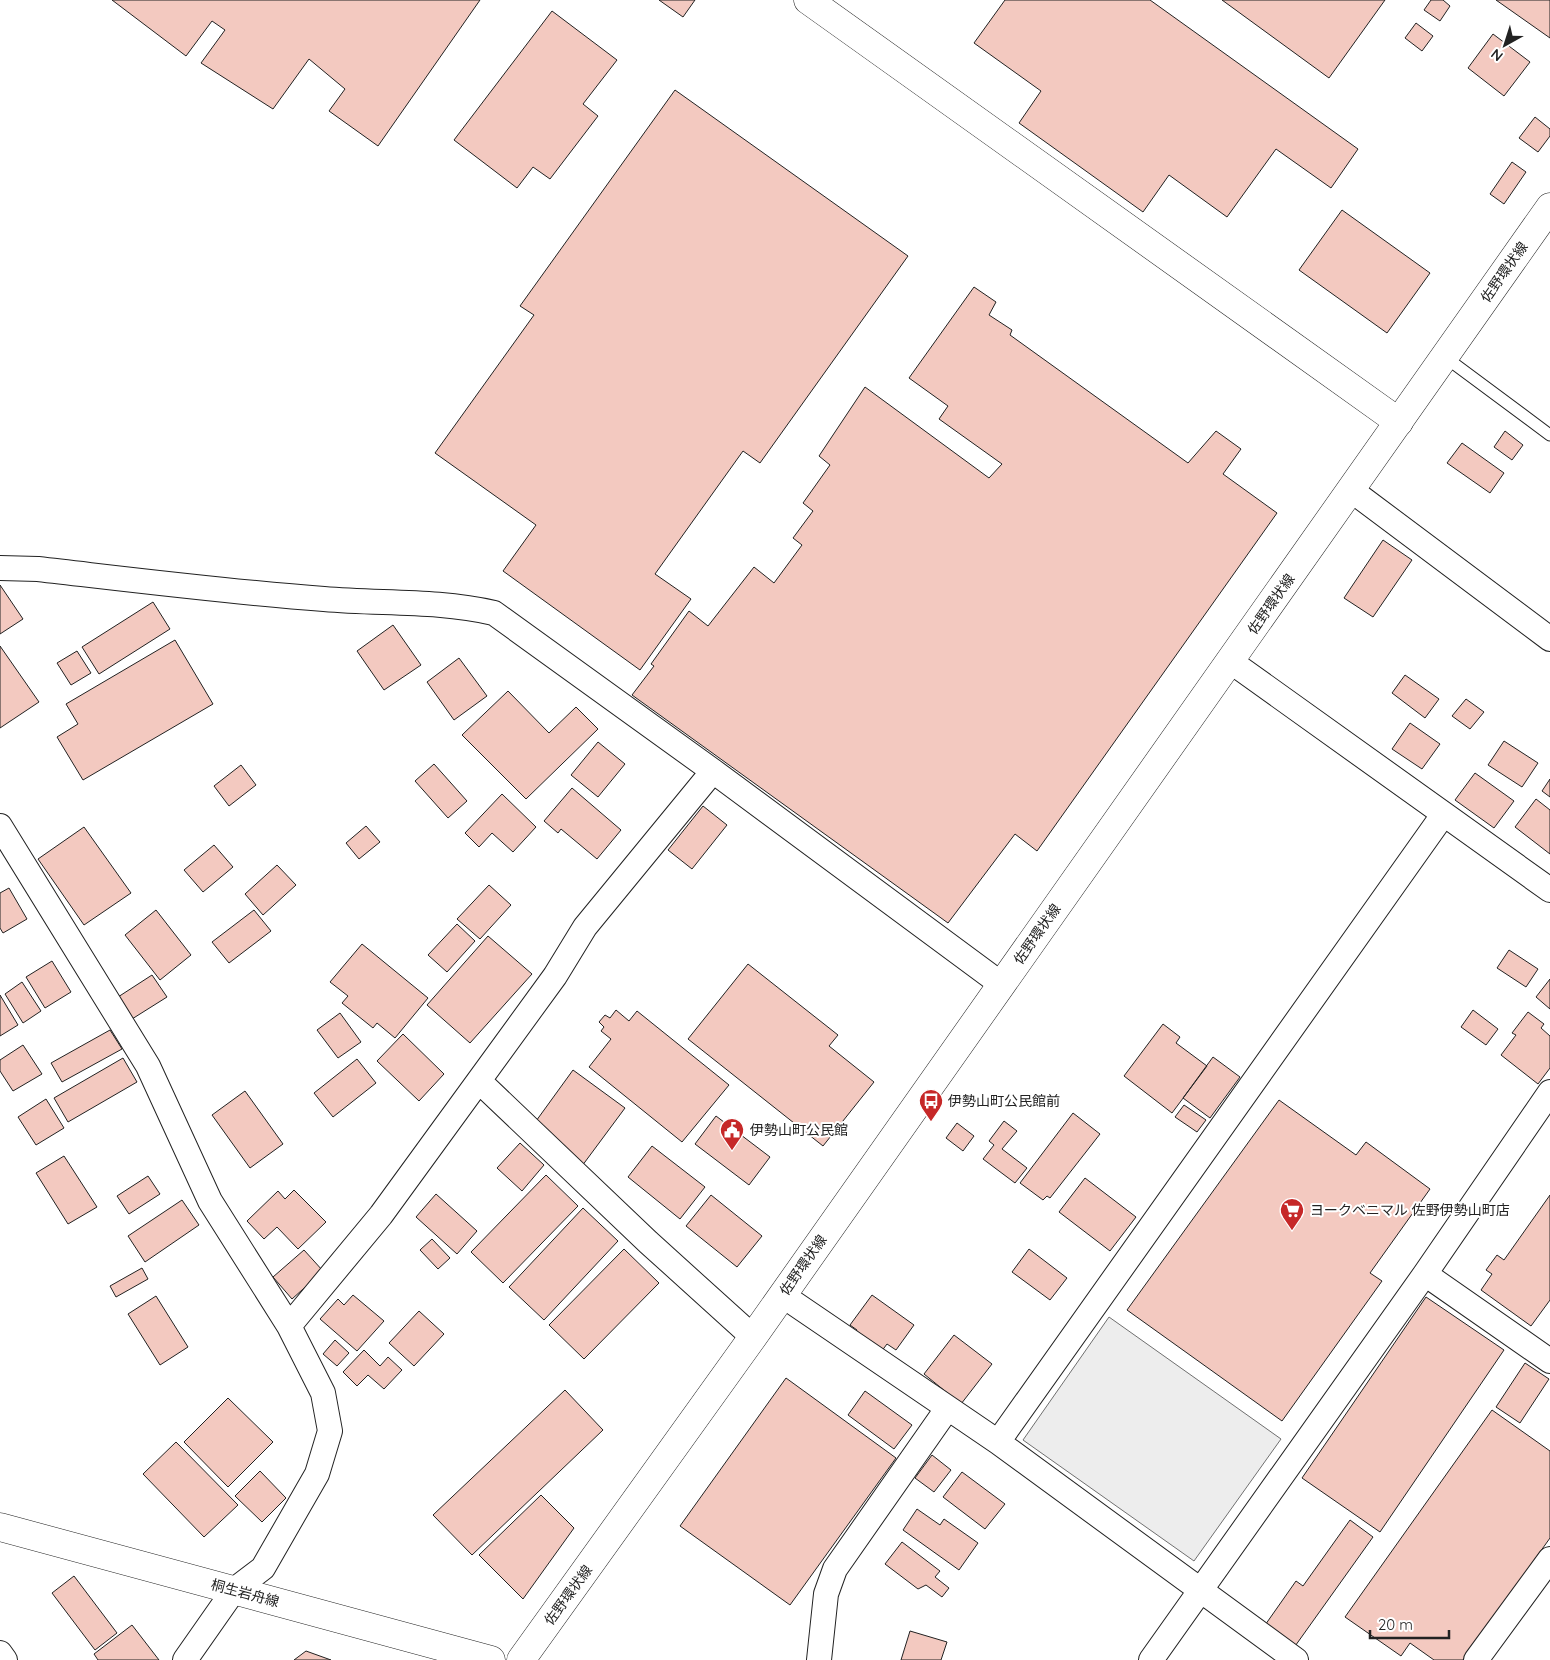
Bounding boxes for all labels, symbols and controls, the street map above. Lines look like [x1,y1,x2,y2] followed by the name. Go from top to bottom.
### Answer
[1480,20,1530,70] north arrow
[1487,45,1506,65] text: N
[1477,238,1531,306] street label: 佐野環状線
[1244,570,1298,638] street label: 佐野環状線
[1010,900,1064,968] street label: 佐野環状線
[918,1088,944,1122] bus stop icon: 伊勢山町公民館前
[948,1092,1060,1110] place label: 伊勢山町公民館前
[719,1117,745,1151] public building icon: 伊勢山町公民館
[750,1121,848,1139] place label: 伊勢山町公民館
[1279,1197,1305,1231] supermarket icon: ヨークベニマル 佐野伊勢山町店
[1310,1201,1510,1219] place label: ヨークベニマル 佐野伊勢山町店
[776,1231,830,1299] street label: 佐野環状線
[540,1561,596,1629] street label: 佐野環状線
[209,1575,281,1611] street label: 桐生岩舟線
[1370,1608,1449,1640] scale bar
[1378,1615,1413,1634] text: 20 m

